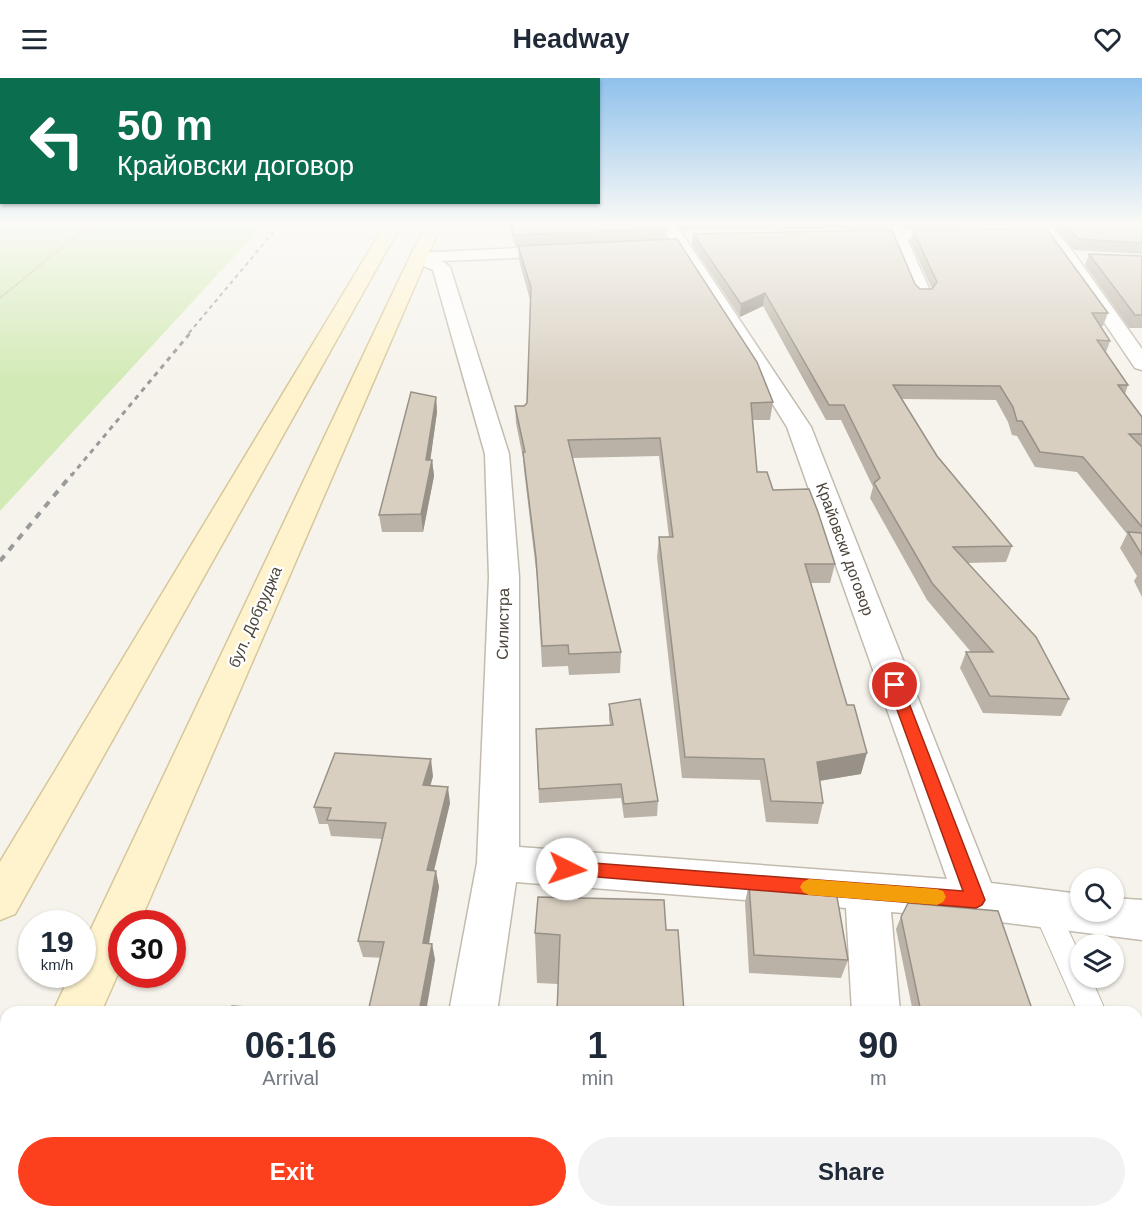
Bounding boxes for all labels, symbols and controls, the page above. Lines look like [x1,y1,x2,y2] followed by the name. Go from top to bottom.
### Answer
[18,23,51,56] icon: menu
[1091,23,1124,56] icon: heart
[512,24,630,54] text: Headway
[18,102,96,180] icon: left
[117,102,213,149] text: 50 m
[117,151,354,181] text: Крайовски договор
[813,480,877,618] street label: Крайовски договор
[225,564,285,670] street label: бул. Добруджа
[494,588,512,660] street label: Силистра
[869,659,920,710] pin
[878,668,911,701] icon: arrive
[535,837,599,901] position arrow
[1070,868,1124,988] map controls
[1070,868,1124,922] button: search
[108,910,186,988] speed limit sign: 30
[40,925,74,958] text: 19
[1070,934,1124,988] button: layers
[41,956,73,973] text: km/h
[245,1025,337,1066] text: 06:16
[587,1025,608,1066] text: 1
[858,1025,898,1066] text: 90
[262,1067,319,1089] text: Arrival
[581,1067,614,1089] text: min
[870,1067,887,1089] text: m
[18,1137,566,1206] button: Exit
[578,1137,1125,1206] button: Share

